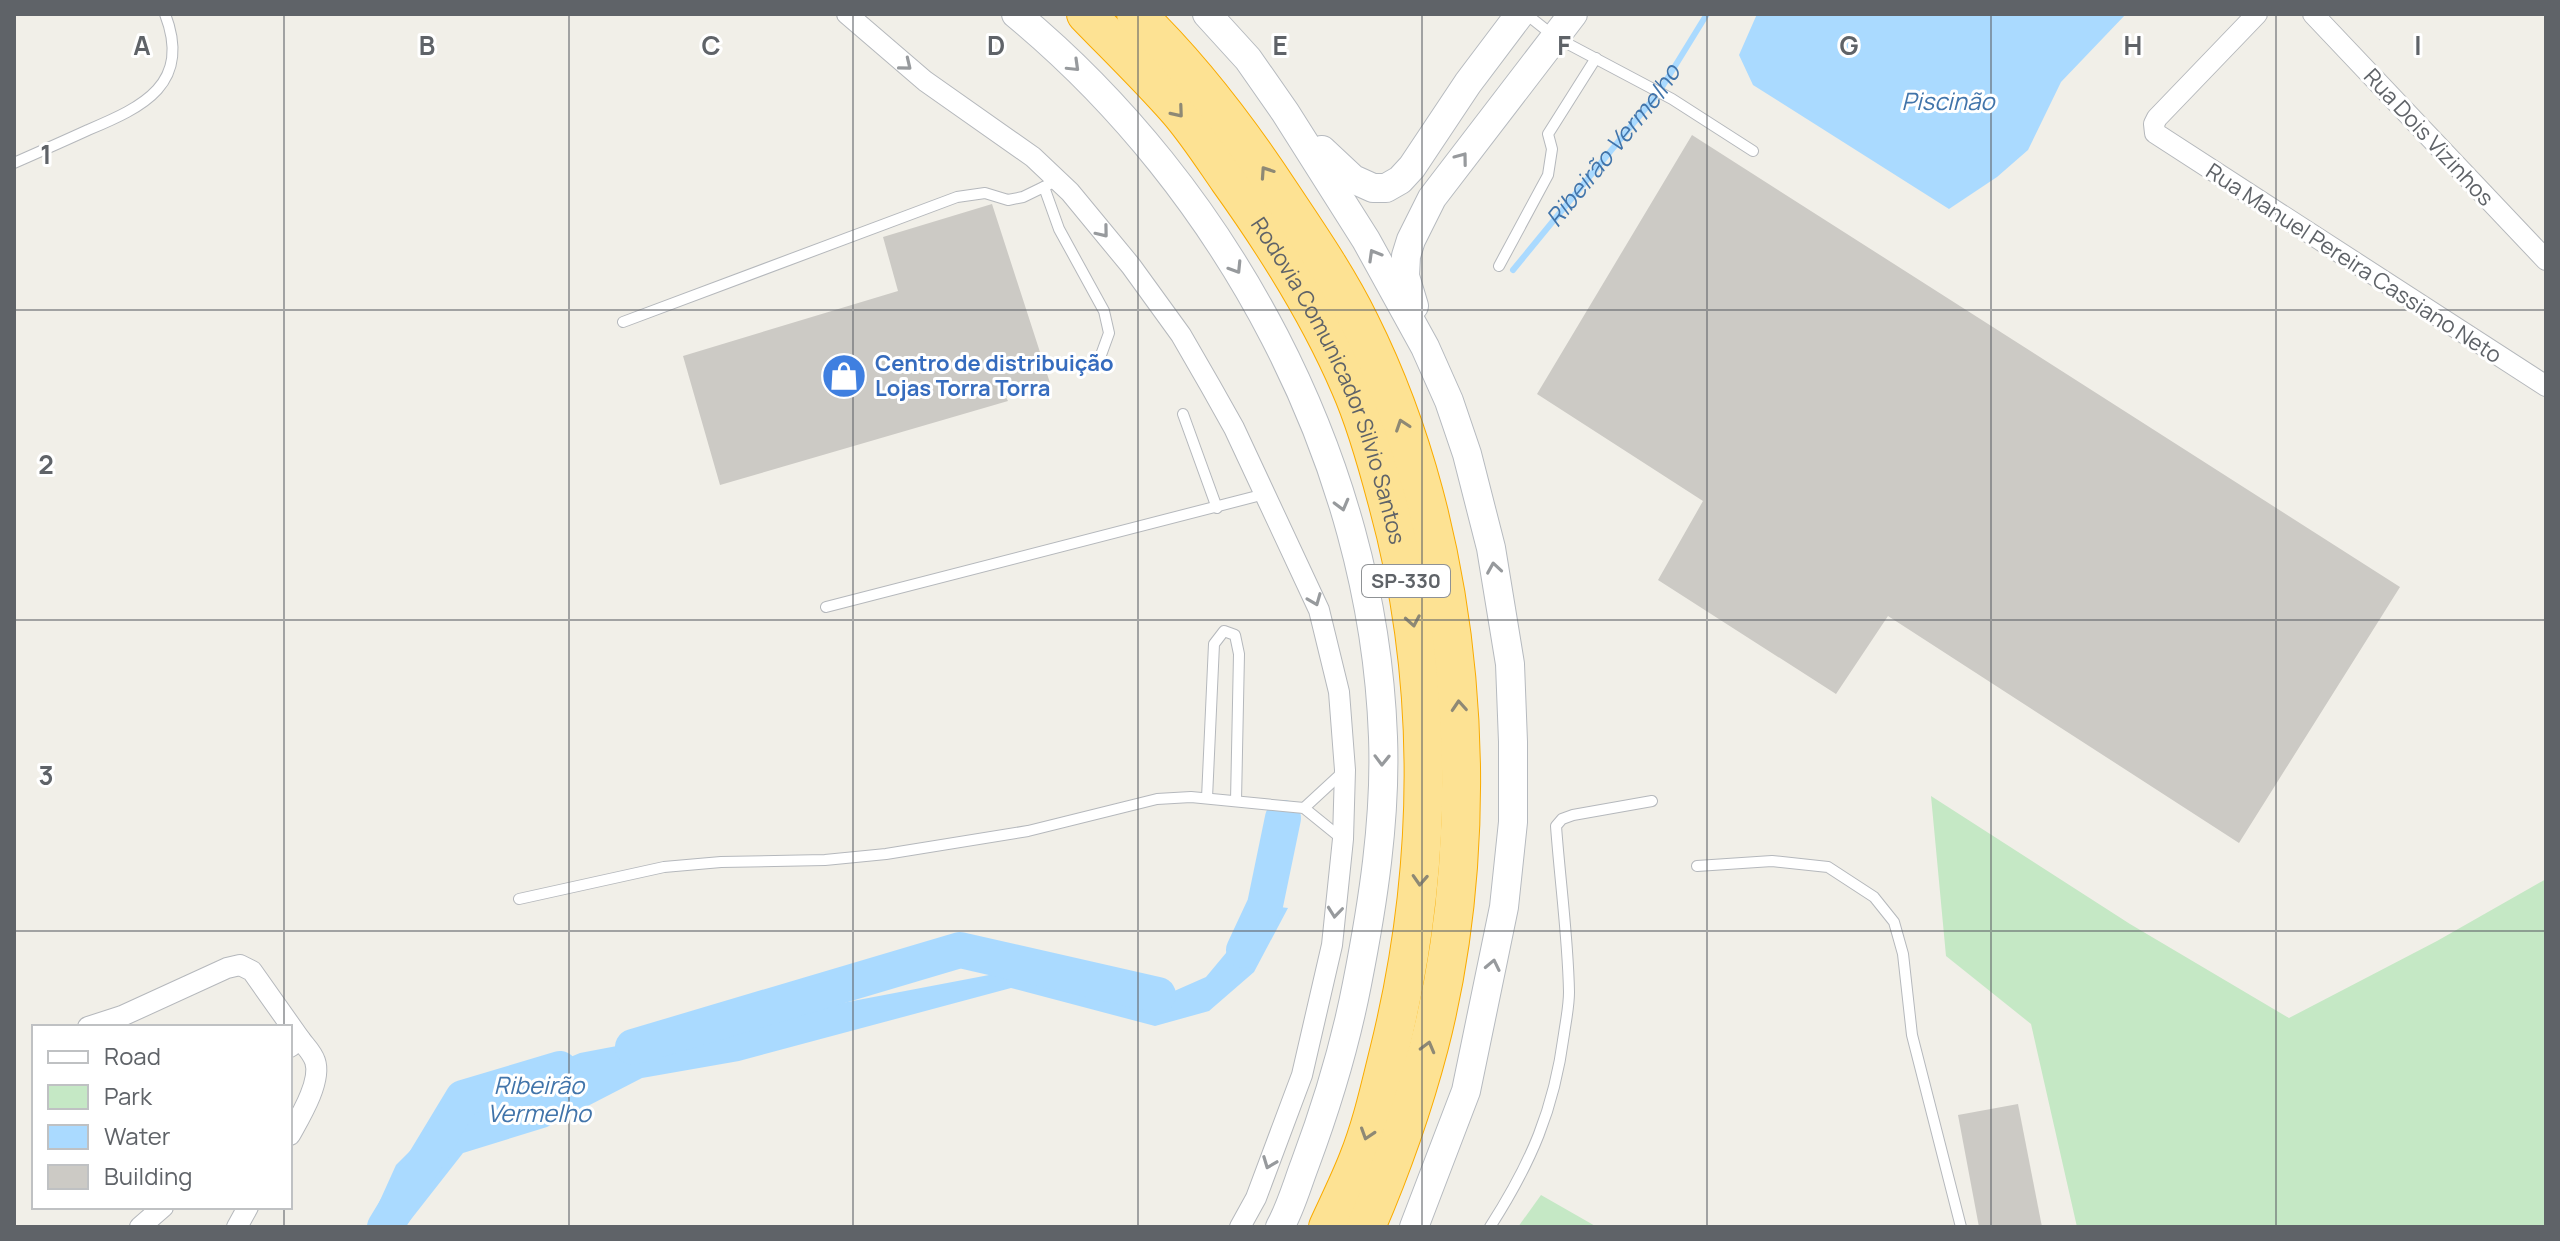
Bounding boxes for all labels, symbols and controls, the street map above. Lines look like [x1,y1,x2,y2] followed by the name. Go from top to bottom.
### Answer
[133,27,151,63] text: A
[419,27,435,63] text: B
[701,27,721,63] text: C
[987,27,1005,63] text: D
[1272,27,1288,63] text: E
[1557,27,1571,63] text: F
[1839,27,1859,63] text: G
[2124,27,2142,63] text: H
[2414,27,2422,63] text: I
[897,55,911,70] one-way arrow
[1065,56,1079,71] one-way arrow
[1537,56,1688,233] water label: Ribeirão Vermelho
[2357,62,2501,212] street label: Rua Dois Vizinhos
[1901,84,1996,117] water label: Piscinão
[1168,102,1183,117] one-way arrow
[40,136,52,172] text: 1
[1452,152,1466,167] one-way arrow
[2200,156,2508,370] street label: Rua Manuel Pereira Cassiano Neto
[1261,166,1276,181] one-way arrow
[1244,211,1413,547] street label: Rodovia Comunicador Silvio Santos
[1093,222,1108,237] one-way arrow
[1368,249,1384,264] one-way arrow
[1226,260,1241,274] one-way arrow
[875,348,1114,403] place label: Centro de distribuição Lojas Torra Torra
[820,352,868,400] shop icon: Centro de distribuição Lojas Torra Torra
[1395,419,1412,433] one-way arrow
[38,446,54,482] text: 2
[1333,497,1349,511] one-way arrow
[1486,561,1503,575] one-way arrow
[1362,565,1450,597] road number: SP-330
[1305,592,1321,607] one-way arrow
[1404,614,1421,627] one-way arrow
[1451,699,1468,712] one-way arrow
[1374,754,1391,767] one-way arrow
[38,757,54,793] text: 3
[1412,874,1429,887] one-way arrow
[1327,906,1344,919] one-way arrow
[1484,959,1501,973] one-way arrow
[32,1025,292,1209] legend
[104,1039,161,1072] text: Road
[1418,1041,1435,1055] one-way arrow
[487,1068,593,1129] water label: Ribeirão Vermelho
[104,1079,153,1112] text: Park
[104,1119,171,1152] text: Water
[1360,1126,1376,1140] one-way arrow
[1262,1155,1279,1169] one-way arrow
[104,1159,192,1192] text: Building

